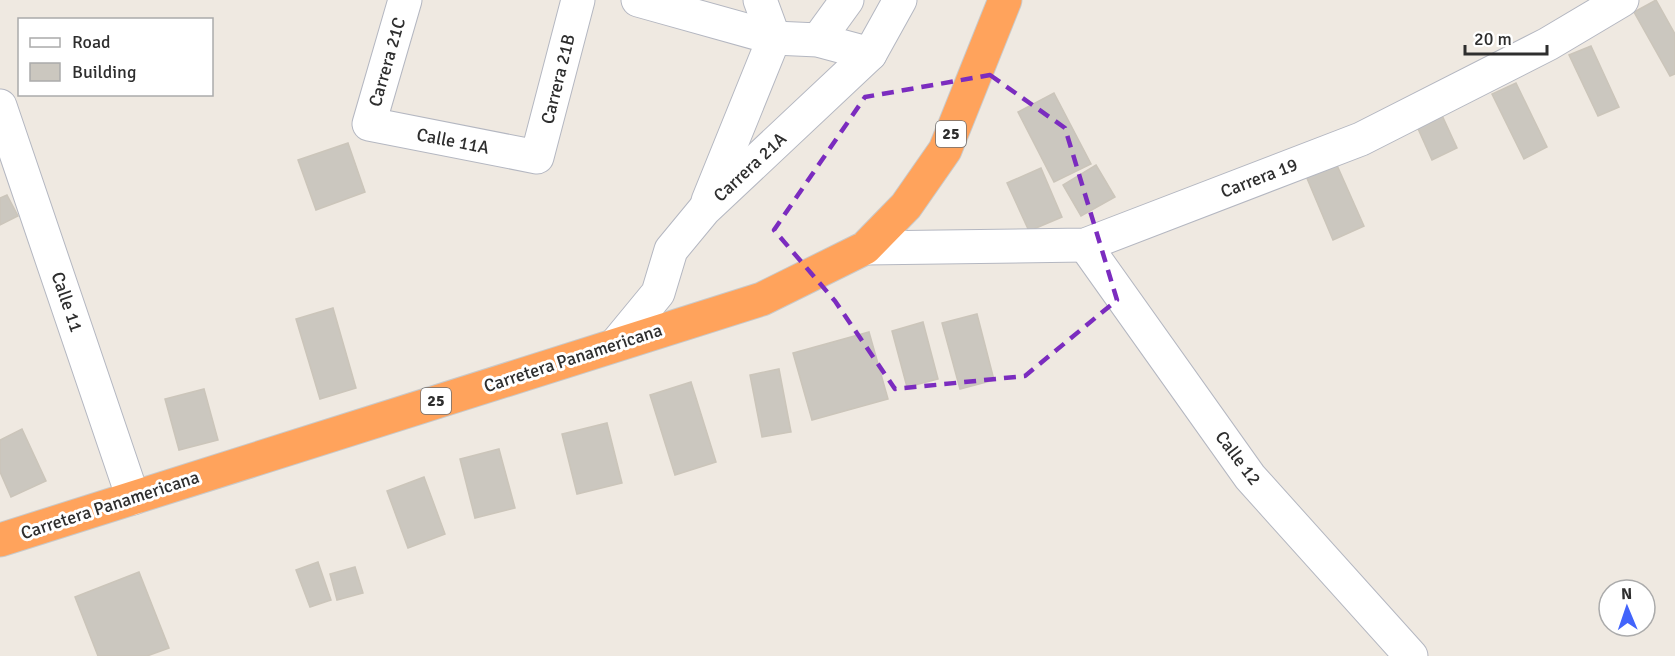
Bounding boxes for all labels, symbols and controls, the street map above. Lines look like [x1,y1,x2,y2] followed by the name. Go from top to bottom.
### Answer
[364,15,410,109] street label: Carrera 21C
[18,18,213,96] legend
[1465,18,1548,56] scale bar
[1474,28,1512,50] text: 20 m
[72,31,111,53] text: Road
[536,32,580,126] street label: Carrera 21B
[72,61,136,83] text: Building
[936,121,966,147] road number: 25
[415,123,491,159] street label: Calle 11A
[709,128,791,206] street label: Carrera 21A
[1217,153,1301,203] street label: Carrera 19
[46,269,88,335] street label: Calle 11
[481,319,665,397] street label: Carretera Panamericana
[421,388,451,414] road number: 25
[1210,426,1266,490] street label: Calle 12
[18,466,202,544] street label: Carretera Panamericana
[1597,578,1657,638] north arrow
[1621,584,1632,604] text: N

